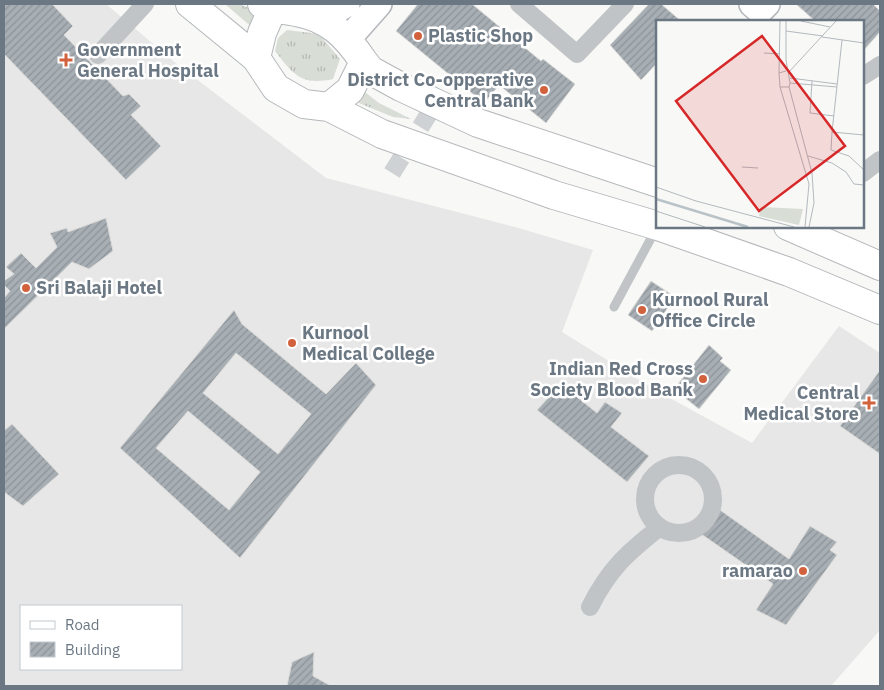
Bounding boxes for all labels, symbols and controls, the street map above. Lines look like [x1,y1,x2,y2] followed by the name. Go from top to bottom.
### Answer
[656,20,864,228] inset map
[428,24,533,47] place label: Plastic Shop
[412,30,424,42] marker: Plastic Shop
[77,38,219,82] place label: Government General Hospital
[59,53,73,67] marker: Government General Hospital
[347,68,535,112] place label: District Co-opperative Central Bank
[538,84,550,96] marker: District Co-opperative Central Bank
[36,276,162,299] place label: Sri Balaji Hotel
[20,282,32,294] marker: Sri Balaji Hotel
[652,288,769,332] place label: Kurnool Rural Office Circle
[636,304,648,316] marker: Kurnool Rural Office Circle
[302,321,435,365] place label: Kurnool Medical College
[286,337,298,349] marker: Kurnool Medical College
[530,357,694,401] place label: Indian Red Cross Society Blood Bank
[697,373,709,385] marker: Indian Red Cross Society Blood Bank
[743,381,860,425] place label: Central Medical Store
[863,397,875,409] marker: Central Medical Store
[722,559,793,582] place label: ramarao
[797,565,809,577] marker: ramarao
[20,605,182,670] legend
[65,615,100,634] text: Road
[65,640,120,659] text: Building

